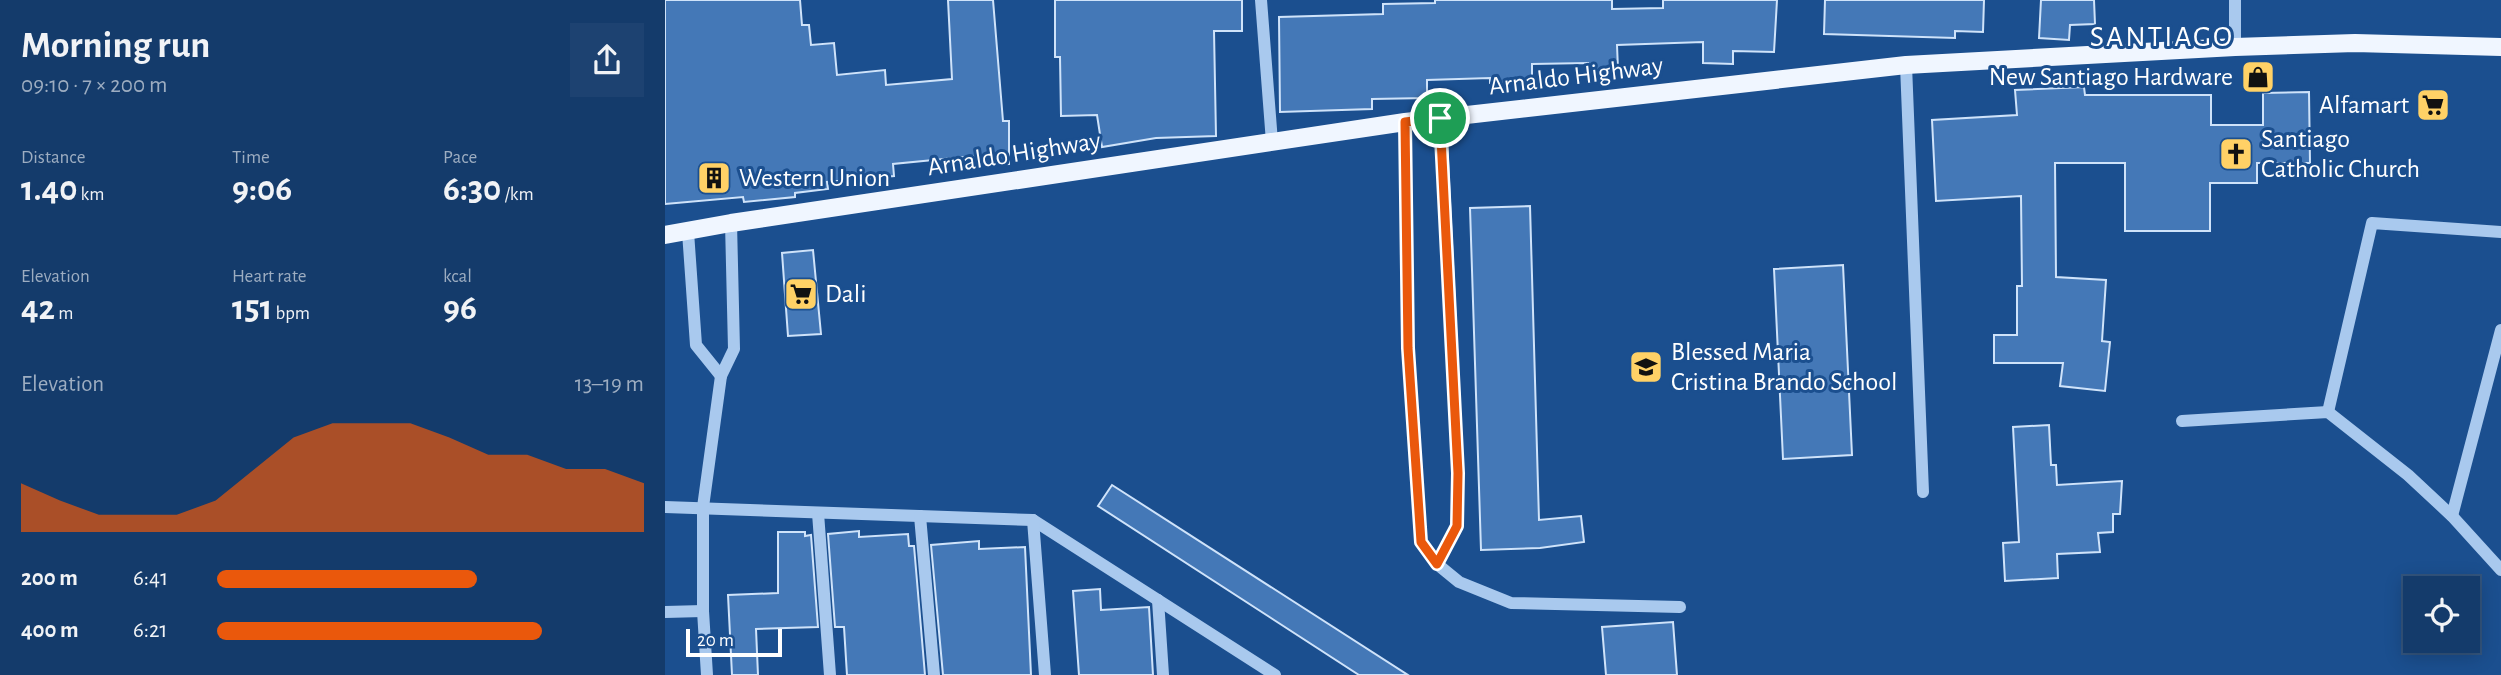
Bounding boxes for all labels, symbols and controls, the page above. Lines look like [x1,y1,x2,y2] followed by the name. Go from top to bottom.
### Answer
[2090,22,2234,52] district label: SANTIAGO
[570,23,644,97] button: share
[21,27,210,65] text: Morning run
[1487,52,1665,100] street label: Arnaldo Highway
[2239,58,2277,96] shop icon: New Santiago Hardware
[1989,64,2233,90] place label: New Santiago Hardware
[21,74,167,97] text: 09:10 · 7 × 200 m
[2414,86,2452,124] supermarket icon: Alfamart
[1410,88,1470,148] pin
[2319,92,2409,118] place label: Alfamart
[1421,99,1459,137] icon: arrive
[2261,126,2420,182] place label: Santiago Catholic Church
[925,127,1103,181] street label: Arnaldo Highway
[2217,135,2255,173] church icon: Santiago Catholic Church
[21,148,85,167] text: Distance
[232,148,270,167] text: Time
[443,148,477,167] text: Pace
[695,159,733,197] building icon: Western Union
[739,165,890,191] place label: Western Union
[21,172,77,207] text: 1.40
[232,172,292,207] text: 9:06
[443,172,501,207] text: 6:30
[77,185,104,204] text: km
[501,185,534,204] text: /km
[21,267,90,286] text: Elevation
[232,267,307,286] text: Heart rate
[443,267,472,286] text: kcal
[782,275,820,313] supermarket icon: Dali
[825,281,867,307] place label: Dali
[21,291,55,326] text: 42
[232,291,272,326] text: 151
[443,291,477,326] text: 96
[55,304,73,323] text: m
[272,304,310,323] text: bpm
[1671,339,1897,395] place label: Blessed Maria Cristina Brando School
[1627,348,1665,386] school or university icon: Blessed Maria Cristina Brando School
[21,373,104,396] text: Elevation
[575,373,644,396] text: 13–19 m
[21,567,78,590] text: 200 m
[133,567,168,590] text: 6:41
[2403,576,2480,653] map controls
[2403,576,2480,653] button: locate
[21,619,79,642] text: 400 m
[133,619,167,642] text: 6:21
[686,626,782,658] scale bar
[697,631,734,650] text: 20 m

